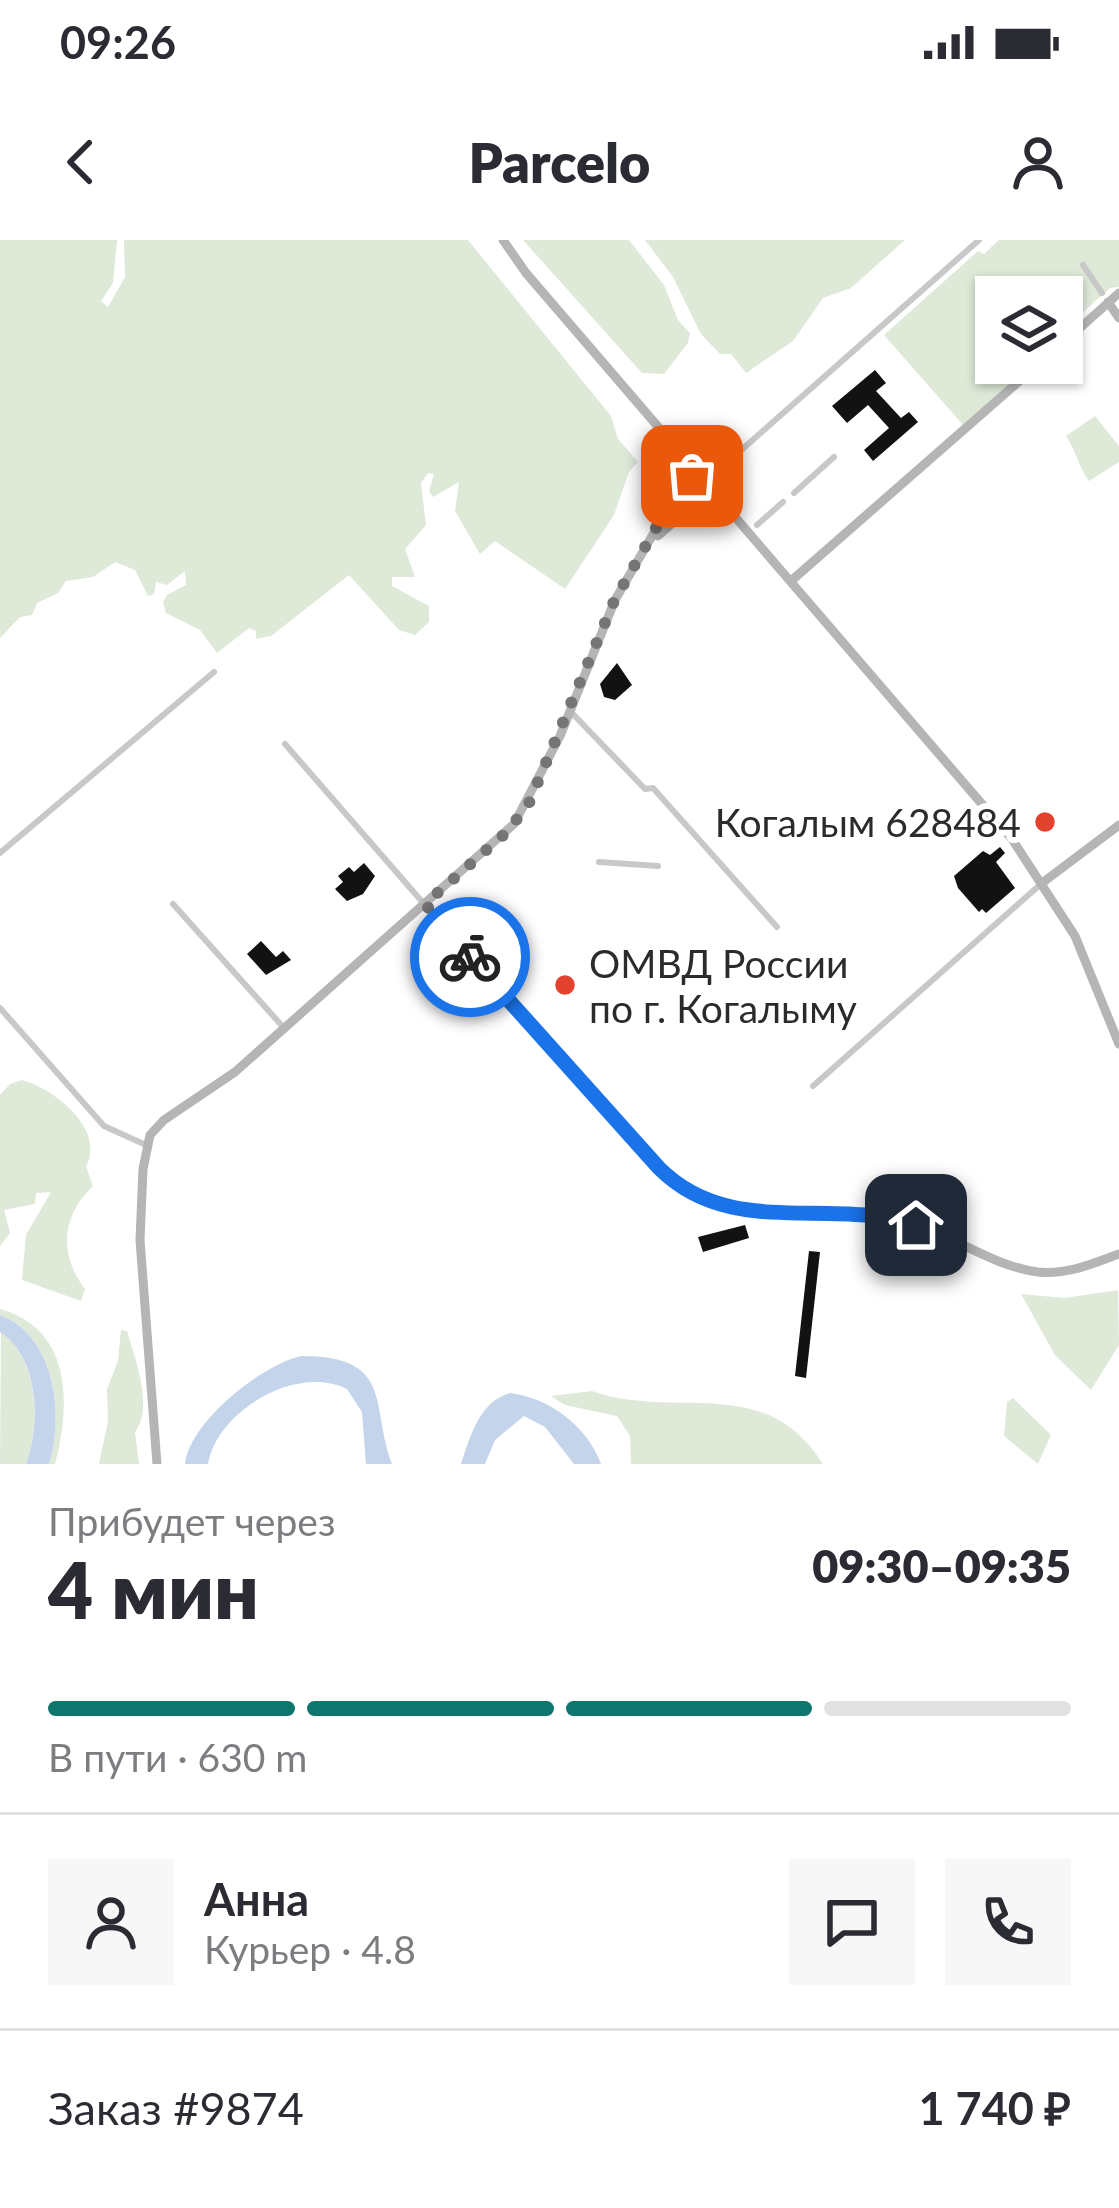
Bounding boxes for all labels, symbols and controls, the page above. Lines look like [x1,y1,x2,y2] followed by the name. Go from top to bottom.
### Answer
[60,15,176,69] text: 09:26
[48,129,114,195] icon: back
[1005,129,1071,195] icon: person
[469,130,650,195] text: Parcelo
[975,276,1083,384] map controls
[975,276,1083,384] button: layers
[641,425,743,527] pin
[659,443,725,509] icon: bag
[715,799,1021,845] place label: Когалым 628484
[1032,809,1058,835] marker: Когалым 628484
[410,897,530,1017] courier
[437,924,503,990] icon: bike
[589,940,857,1031] place label: ОМВД России по г. Когалыму
[552,972,578,998] marker: ОМВД России по г. Когалыму
[865,1174,967,1276] pin
[883,1192,949,1258] icon: home
[48,1498,335,1544] text: Прибудет через
[812,1539,1071,1593] text: 09:30–09:35
[48,1542,259,1636] text: 4 мин
[48,1734,307,1780] text: В пути · 630 m
[48,1859,174,1985] button: person
[789,1859,915,1985] button: chat
[945,1859,1071,1985] button: phone
[204,1872,309,1926] text: Анна
[204,1926,416,1972] text: Курьер · 4.8
[48,2081,304,2135] text: Заказ #9874
[919,2081,1071,2135] text: 1 740 ₽

